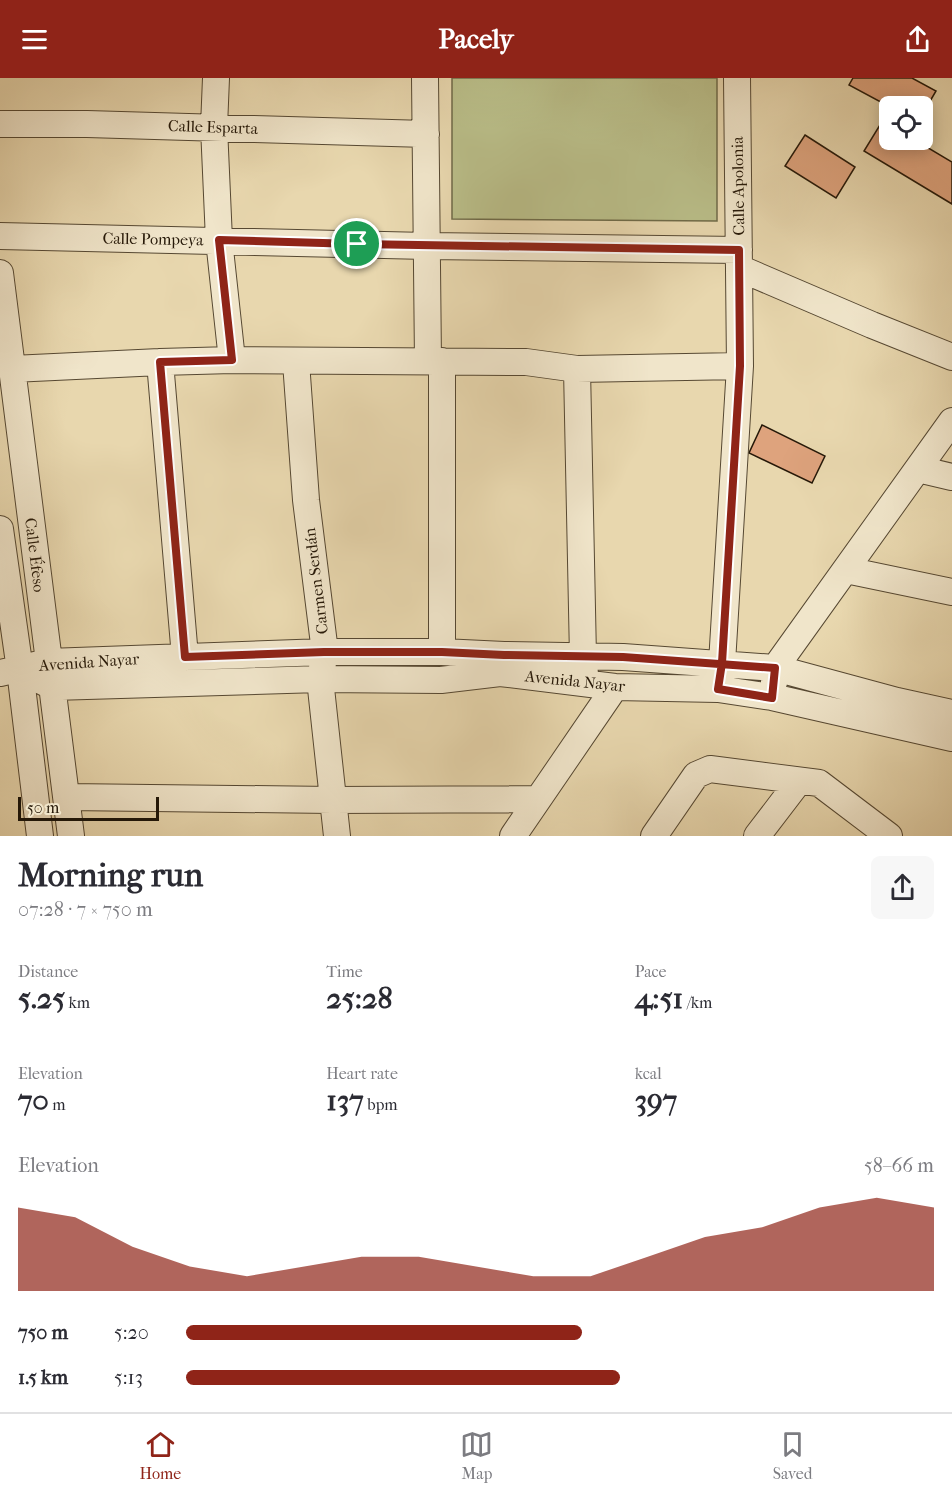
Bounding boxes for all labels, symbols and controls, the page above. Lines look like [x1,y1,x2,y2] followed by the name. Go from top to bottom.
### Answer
[18,23,51,56] icon: menu
[439,23,513,55] text: Pacely
[901,23,934,56] icon: share
[879,96,933,150] map controls
[879,96,933,150] button: locate
[168,116,259,138] street label: Calle Esparta
[728,136,748,236] street label: Calle Apolonia
[331,218,382,269] pin
[340,227,373,260] icon: arrive
[102,229,204,249] street label: Calle Pompeya
[21,516,50,593] street label: Calle Éfeso
[300,526,332,635] street label: Carmen Serdán
[37,649,140,675] street label: Avenida Nayar
[523,666,626,696] street label: Avenida Nayar
[18,794,159,822] scale bar
[27,798,59,817] text: 50 m
[18,856,203,895] text: Morning run
[871,856,934,919] button: share
[18,898,153,921] text: 07:28 · 7 × 750 m
[18,962,78,981] text: Distance
[326,962,363,981] text: Time
[635,962,667,981] text: Pace
[18,981,65,1016] text: 5.25
[326,981,392,1016] text: 25:28
[635,981,683,1016] text: 4:51
[65,993,90,1012] text: km
[683,993,712,1012] text: /km
[18,1064,83,1083] text: Elevation
[326,1064,398,1083] text: Heart rate
[635,1064,662,1083] text: kcal
[18,1083,49,1118] text: 70
[326,1083,364,1118] text: 137
[635,1083,677,1118] text: 397
[49,1095,66,1114] text: m
[364,1095,398,1114] text: bpm
[18,1154,99,1177] text: Elevation
[864,1154,934,1177] text: 58–66 m
[18,1321,68,1344] text: 750 m
[114,1321,149,1344] text: 5:20
[18,1366,68,1389] text: 1.5 km
[114,1366,143,1389] text: 5:13
[140,1428,181,1483] tab: Home
[460,1428,493,1483] tab: Map
[773,1428,812,1483] tab: Saved

